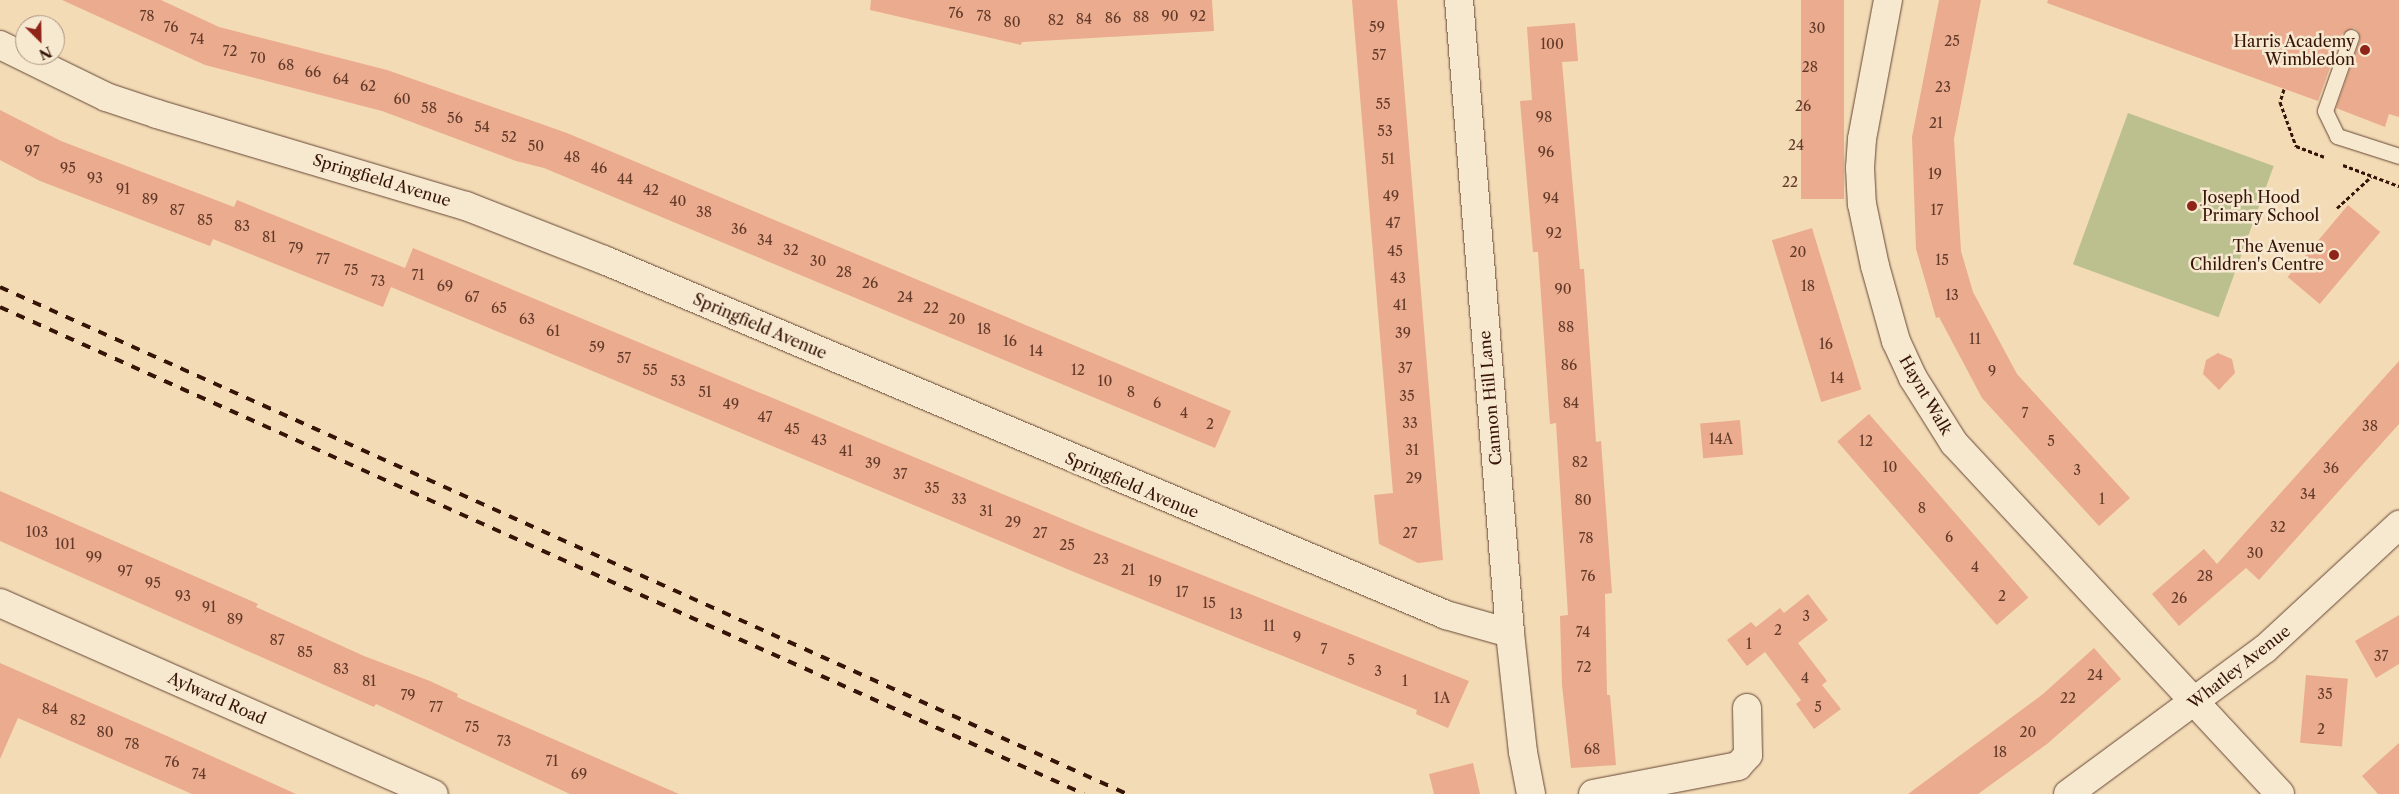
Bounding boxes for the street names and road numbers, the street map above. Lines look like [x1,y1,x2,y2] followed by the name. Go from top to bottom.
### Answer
[310,150,454,210] street label: Springfield Avenue
[690,289,830,363] street label: Springfield Avenue
[1475,330,1505,466] street label: Cannon Hill Lane
[1895,352,1957,438] street label: Haynt Walk
[1062,448,1202,522] street label: Springfield Avenue
[2184,621,2294,713] street label: Whatley Avenue
[165,668,269,728] street label: Aylward Road

